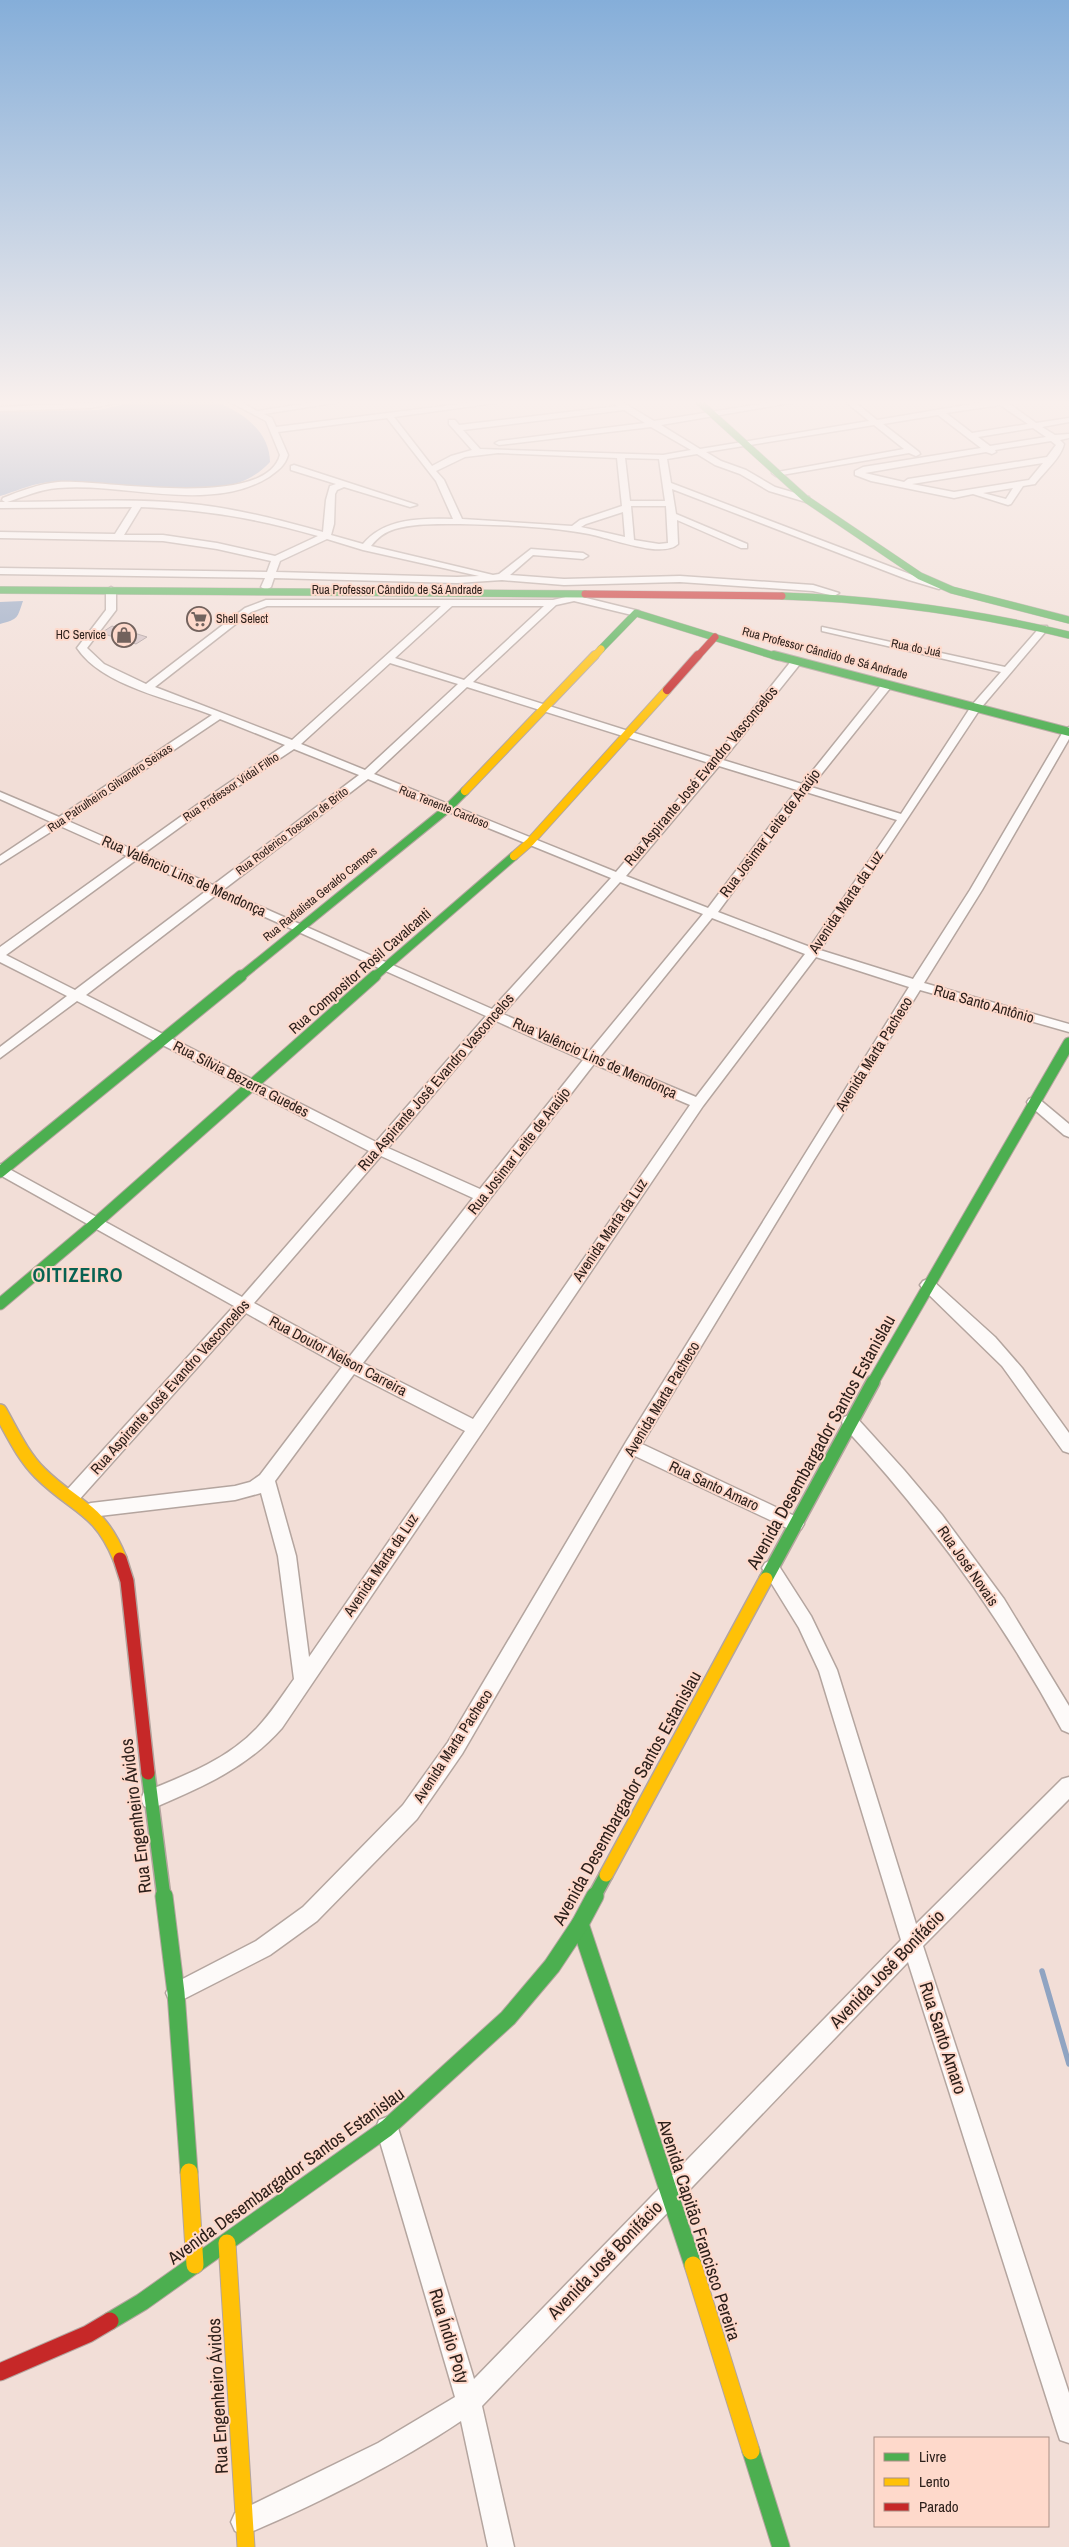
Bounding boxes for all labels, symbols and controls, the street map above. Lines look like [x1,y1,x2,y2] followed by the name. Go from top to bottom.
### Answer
[312,582,482,598] street label: Rua Professor Cândido de Sá Andrade
[186,606,212,632] supermarket icon: Shell Select
[216,611,268,627] place label: Shell Select
[111,622,137,648] shop icon: HC Service
[740,623,910,683] street label: Rua Professor Cândido de Sá Andrade
[56,627,106,643] place label: HC Service
[890,635,943,661] street label: Rua do Juá
[619,681,782,870] street label: Rua Aspirante José Evandro Vasconcelos
[45,740,176,836] street label: Rua Patrulheiro Gilvandro Seixas
[180,749,282,825] street label: Rua Professor Vidal Filho
[714,764,825,901] street label: Rua Josimar Leite de Araújo
[397,782,491,832] street label: Rua Tenente Cardoso
[232,783,352,879] street label: Rua Roderico Toscano de Brito
[99,830,270,921] street label: Rua Valêncio Lins de Mendonça
[260,843,380,945] street label: Rua Radialista Geraldo Campos
[803,846,888,958] street label: Avenida Marta da Luz
[284,903,435,1038] street label: Rua Compositor Rosil Cavalcanti
[932,979,1037,1028] street label: Rua Santo Antônio
[353,988,519,1175] street label: Rua Aspirante José Evandro Vasconcelos
[829,992,917,1116] street label: Avenida Marta Pacheco
[510,1012,681,1103] street label: Rua Valêncio Lins de Mendonça
[170,1035,313,1122] street label: Rua Sílvia Bezerra Guedes
[462,1083,575,1219] street label: Rua Josimar Leite de Araújo
[567,1174,652,1286] street label: Avenida Marta da Luz
[32,1261,124,1288] district label: OITIZEIRO
[85,1295,254,1479] street label: Rua Aspirante José Evandro Vasconcelos
[266,1310,411,1401] street label: Rua Doutor Nelson Carreira
[740,1310,901,1574] street label: Avenida Desembargador Santos Estanislau
[618,1337,704,1461] street label: Avenida Marta Pacheco
[666,1456,763,1516] street label: Rua Santo Amaro
[338,1509,423,1621] street label: Avenida Marta da Luz
[933,1521,1004,1610] street label: Rua José Novais
[546,1666,707,1930] street label: Avenida Desembargador Santos Estanislau
[408,1685,497,1807] street label: Avenida Marta Pacheco
[114,1737,157,1895] street label: Rua Engenheiro Ávidos
[823,1904,950,2034] street label: Avenida José Bonifácio
[914,1979,973,2097] street label: Rua Santo Amaro
[161,2081,409,2271] street label: Avenida Desembargador Santos Estanislau
[652,2115,747,2344] street label: Avenida Capitão Francisco Pereira
[541,2195,668,2325] street label: Avenida José Bonifácio
[423,2286,476,2387] street label: Rua Índio Poty
[201,2318,234,2474] street label: Rua Engenheiro Ávidos
[874,2437,1049,2527] legend
[919,2446,947,2467] text: Livre
[919,2471,950,2492] text: Lento
[919,2496,959,2517] text: Parado

